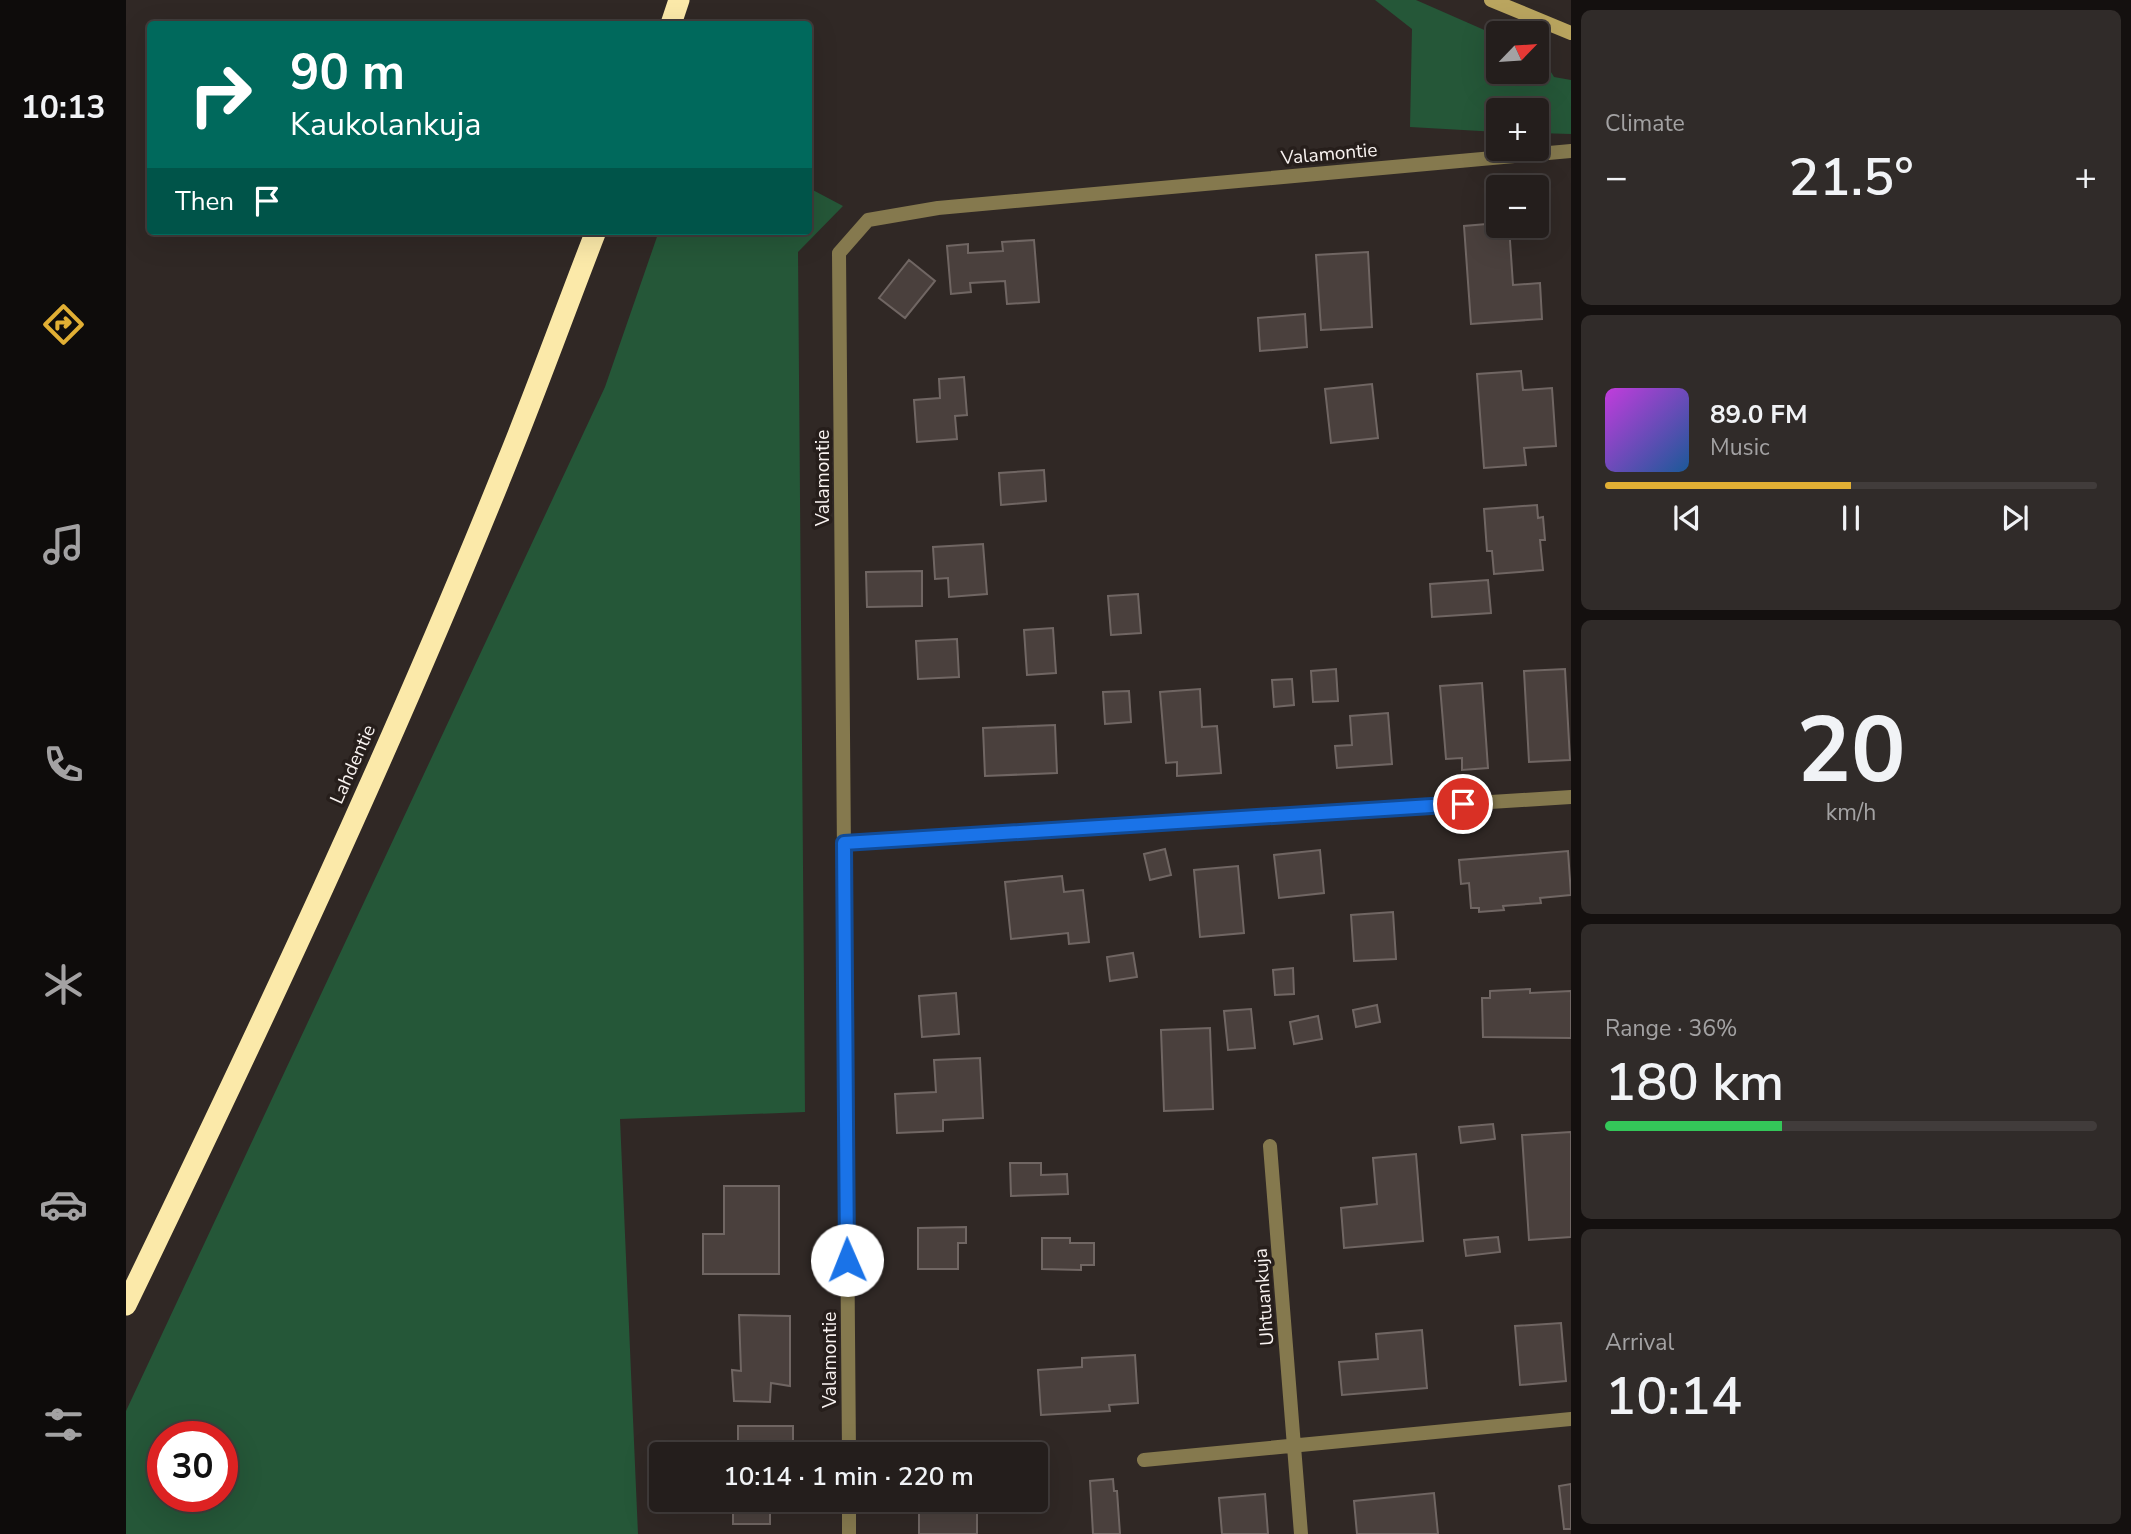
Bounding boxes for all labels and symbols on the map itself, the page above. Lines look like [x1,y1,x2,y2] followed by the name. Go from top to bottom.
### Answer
[1486,21,1549,84] north arrow
[1279,137,1378,171] street label: Valamontie
[810,430,836,527] street label: Valamontie
[324,721,382,808] street label: Lahdentie
[1433,774,1493,834] pin
[810,1223,884,1297] position arrow
[1248,1247,1280,1346] street label: Uhtuankuja
[817,1312,843,1409] street label: Valamontie
[147,1421,238,1512] speed limit sign: 30

